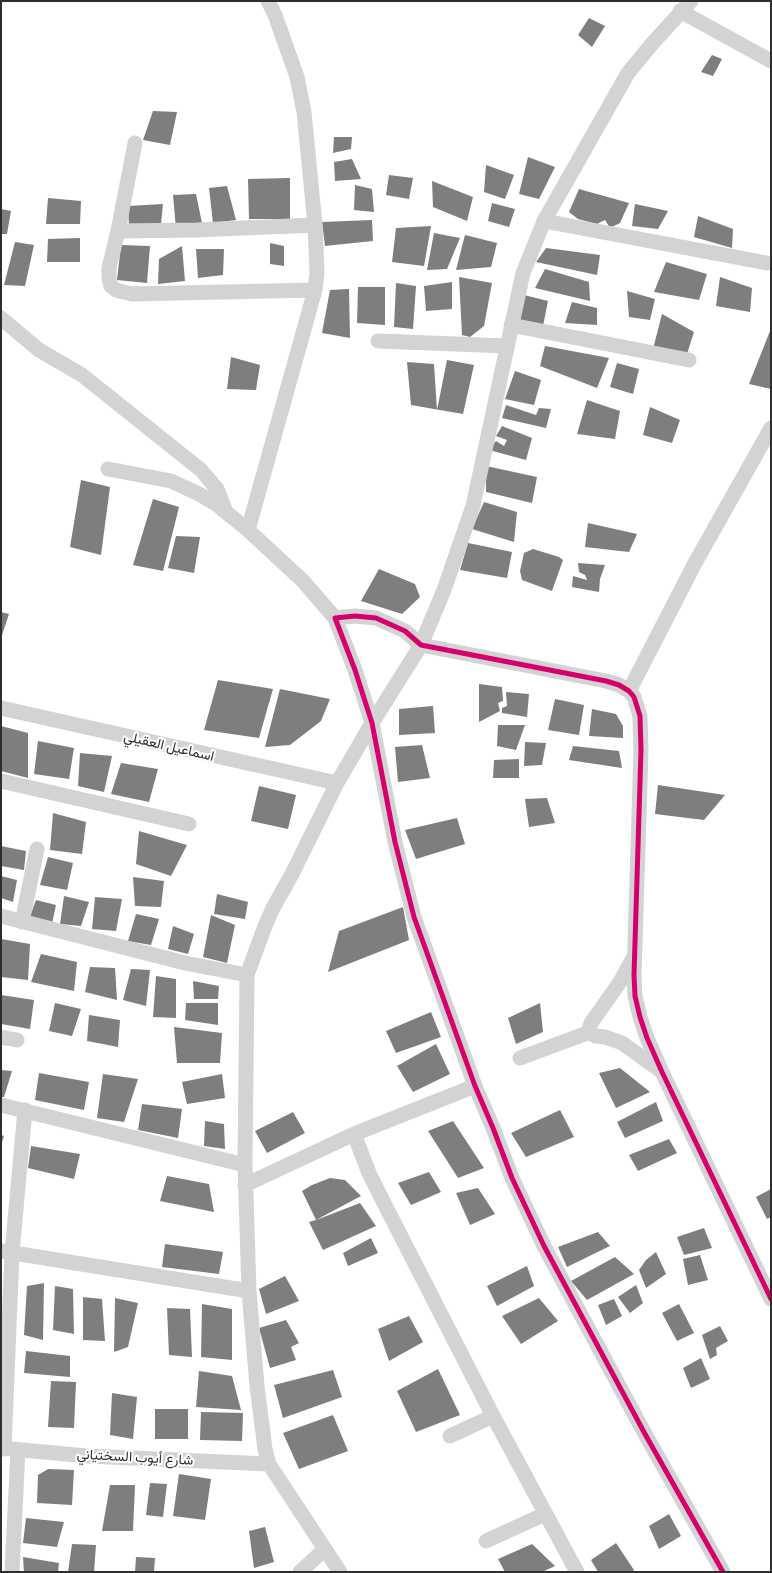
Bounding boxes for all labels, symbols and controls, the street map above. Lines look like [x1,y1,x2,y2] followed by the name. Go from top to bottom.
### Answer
[122,727,216,765] street label: اسماعيل العقيلي
[76,1446,194,1468] street label: شارع أيوب السختياني

